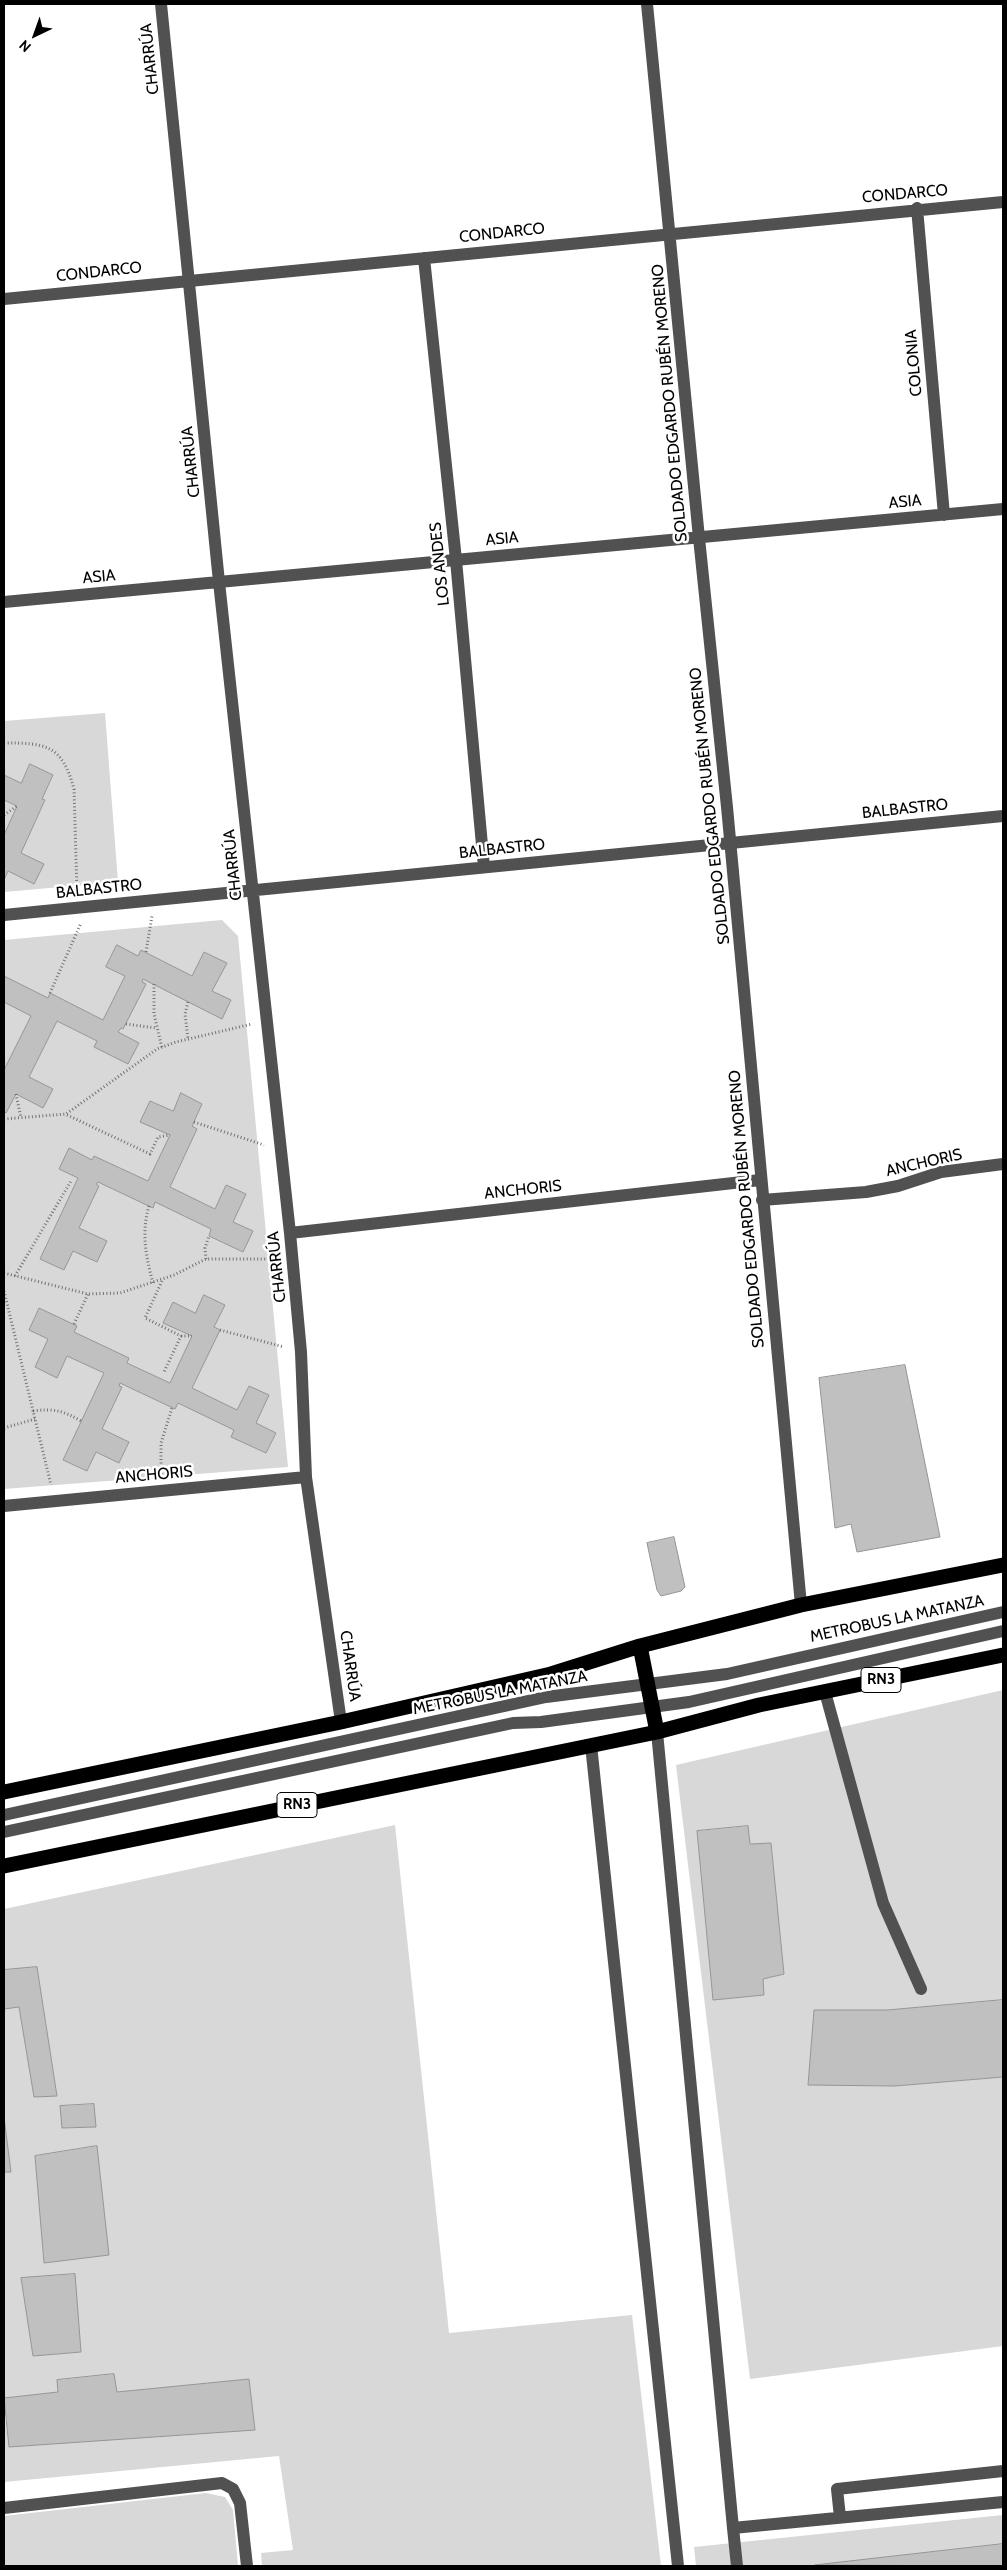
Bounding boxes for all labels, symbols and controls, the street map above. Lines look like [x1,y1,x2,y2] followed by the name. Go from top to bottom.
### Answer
[10,10,60,60] north arrow
[137,22,163,96] street label: CHARRÚA
[15,36,35,56] text: N
[861,181,949,207] street label: CONDARCO
[458,219,546,247] street label: CONDARCO
[55,258,143,286] street label: CONDARCO
[648,263,692,543] street label: SOLDADO EDGARDO RUBÉN MORENO
[902,329,926,397] street label: COLONIA
[178,425,204,499] street label: CHARRÚA
[888,491,922,513] street label: ASIA
[426,521,454,607] street label: LOS ANDES
[485,528,519,550] street label: ASIA
[82,566,116,588] street label: ASIA
[686,666,734,946] street label: SOLDADO EDGARDO RUBÉN MORENO
[861,795,949,823] street label: BALBASTRO
[220,828,246,902] street label: CHARRÚA
[458,835,546,863] street label: BALBASTRO
[55,875,143,903] street label: BALBASTRO
[725,1069,769,1349] street label: SOLDADO EDGARDO RUBÉN MORENO
[884,1145,964,1181] street label: ANCHORIS
[483,1176,563,1204] street label: ANCHORIS
[264,1230,290,1304] street label: CHARRÚA
[114,1462,194,1488] street label: ANCHORIS
[808,1591,986,1647] street label: METROBUS LA MATANZA
[336,1629,364,1703] street label: CHARRÚA
[411,1667,589,1719] street label: METROBUS LA MATANZA
[861,1668,901,1692] road number: RN3
[277,1792,317,1818] road number: RN3

